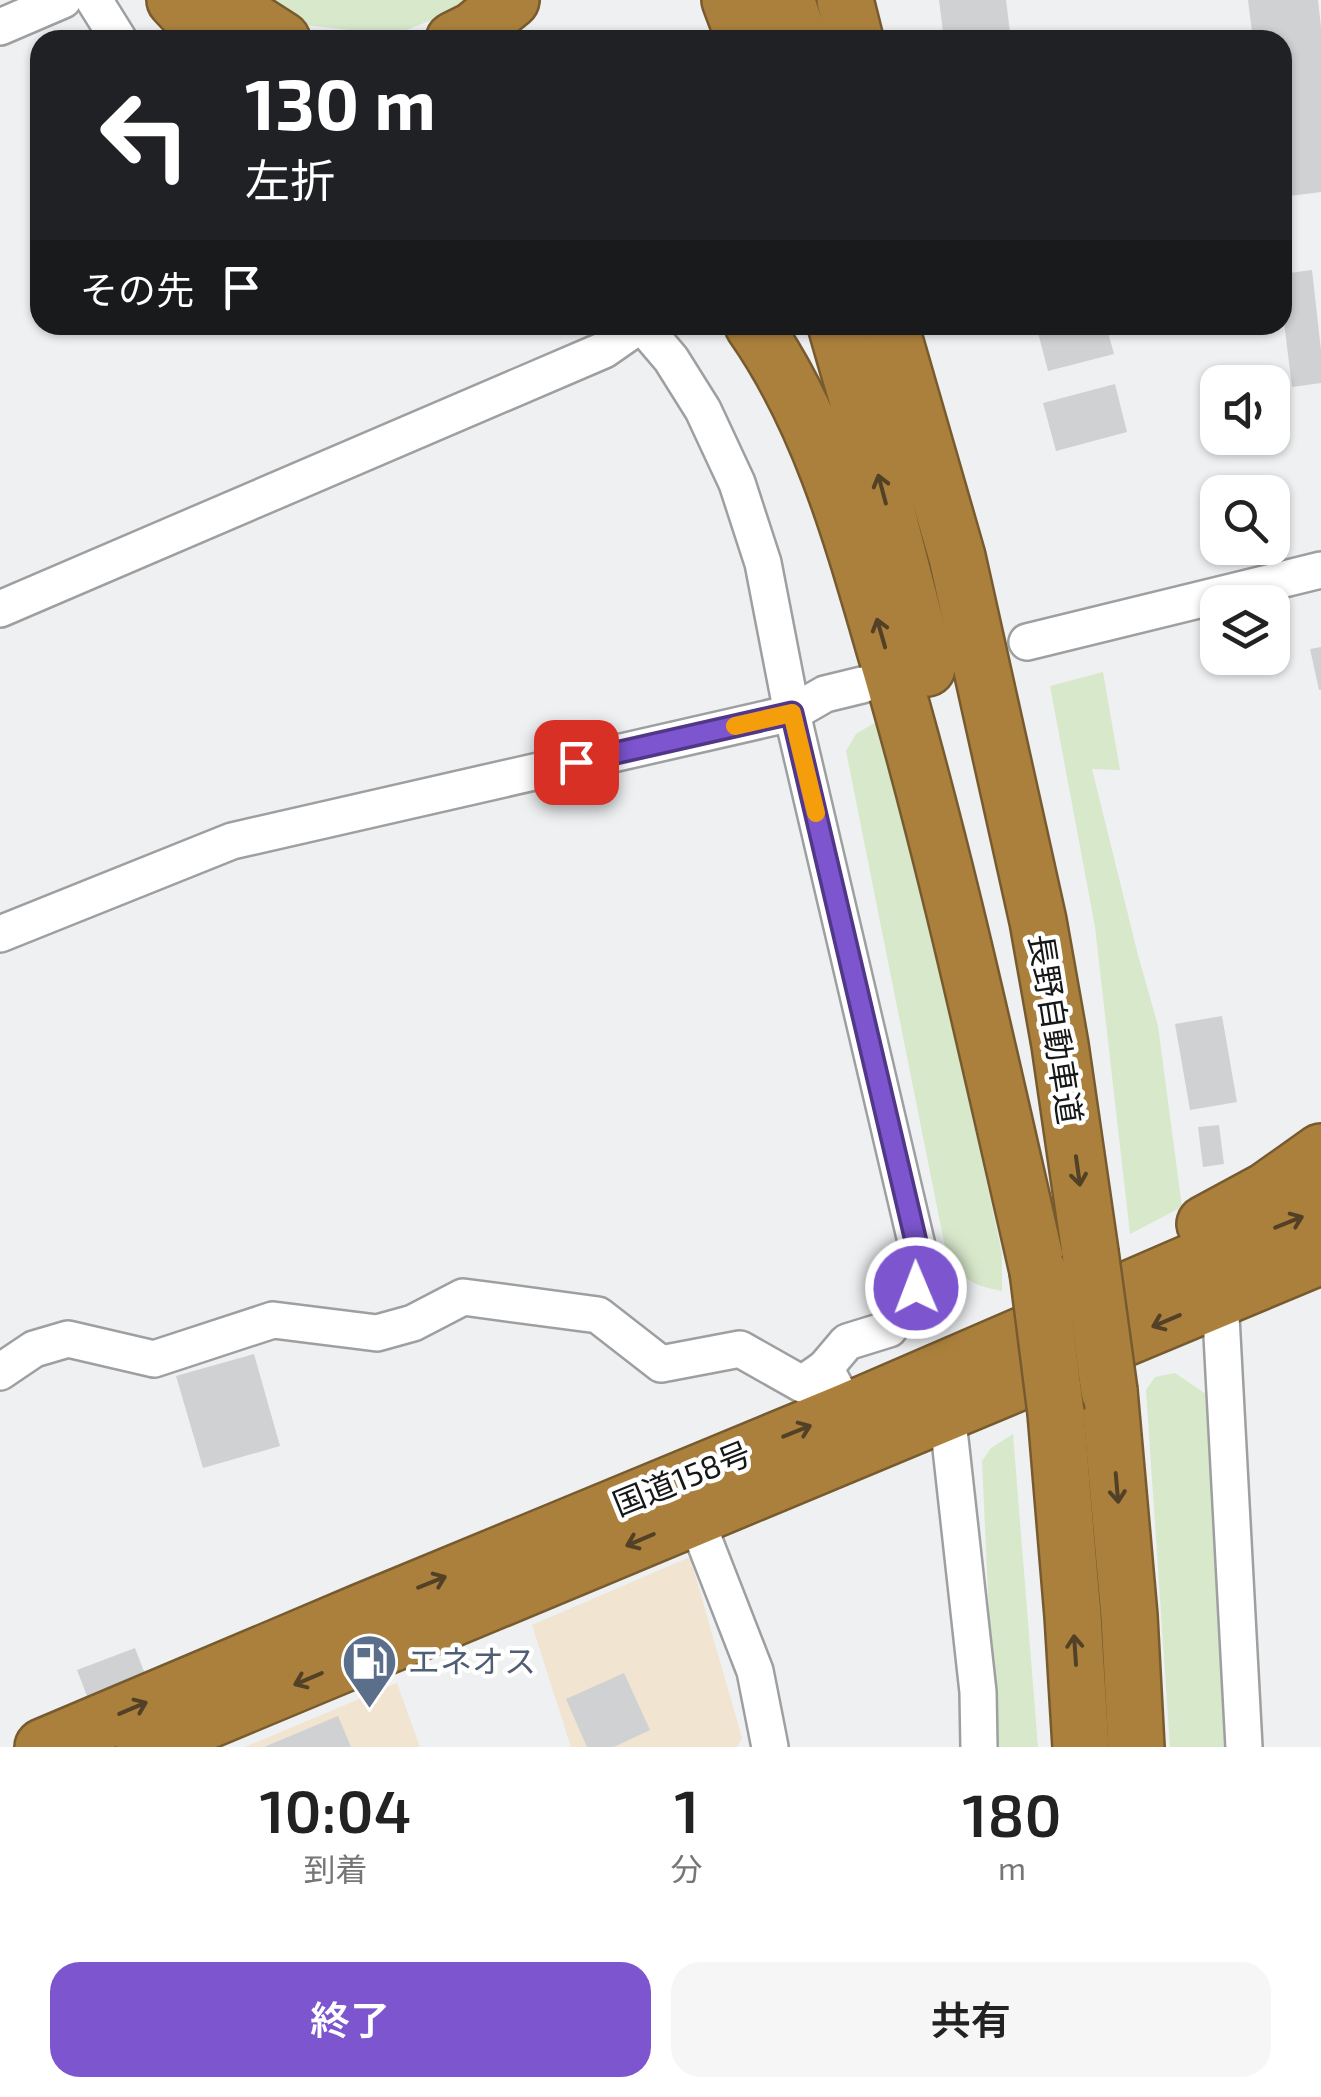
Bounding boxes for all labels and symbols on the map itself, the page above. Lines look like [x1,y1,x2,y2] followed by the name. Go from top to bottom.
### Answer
[871,474,890,505] one-way arrow
[870,617,889,649] one-way arrow
[534,720,619,805] pin
[1023,931,1091,1126] street label: 長野自動車道
[1070,1154,1088,1187] one-way arrow
[1274,1212,1304,1230] one-way arrow
[864,1236,968,1340] position arrow
[1152,1313,1182,1331] one-way arrow
[781,1421,812,1439] one-way arrow
[607,1432,756,1522] street label: 国道158号
[1108,1472,1127,1504] one-way arrow
[625,1532,656,1550] one-way arrow
[416,1572,447,1590] one-way arrow
[339,1632,399,1711] fuel station icon: エネオス
[1065,1634,1084,1666] one-way arrow
[408,1641,536,1679] place label: エネオス
[293,1671,324,1689] one-way arrow
[117,1698,147,1716] one-way arrow

